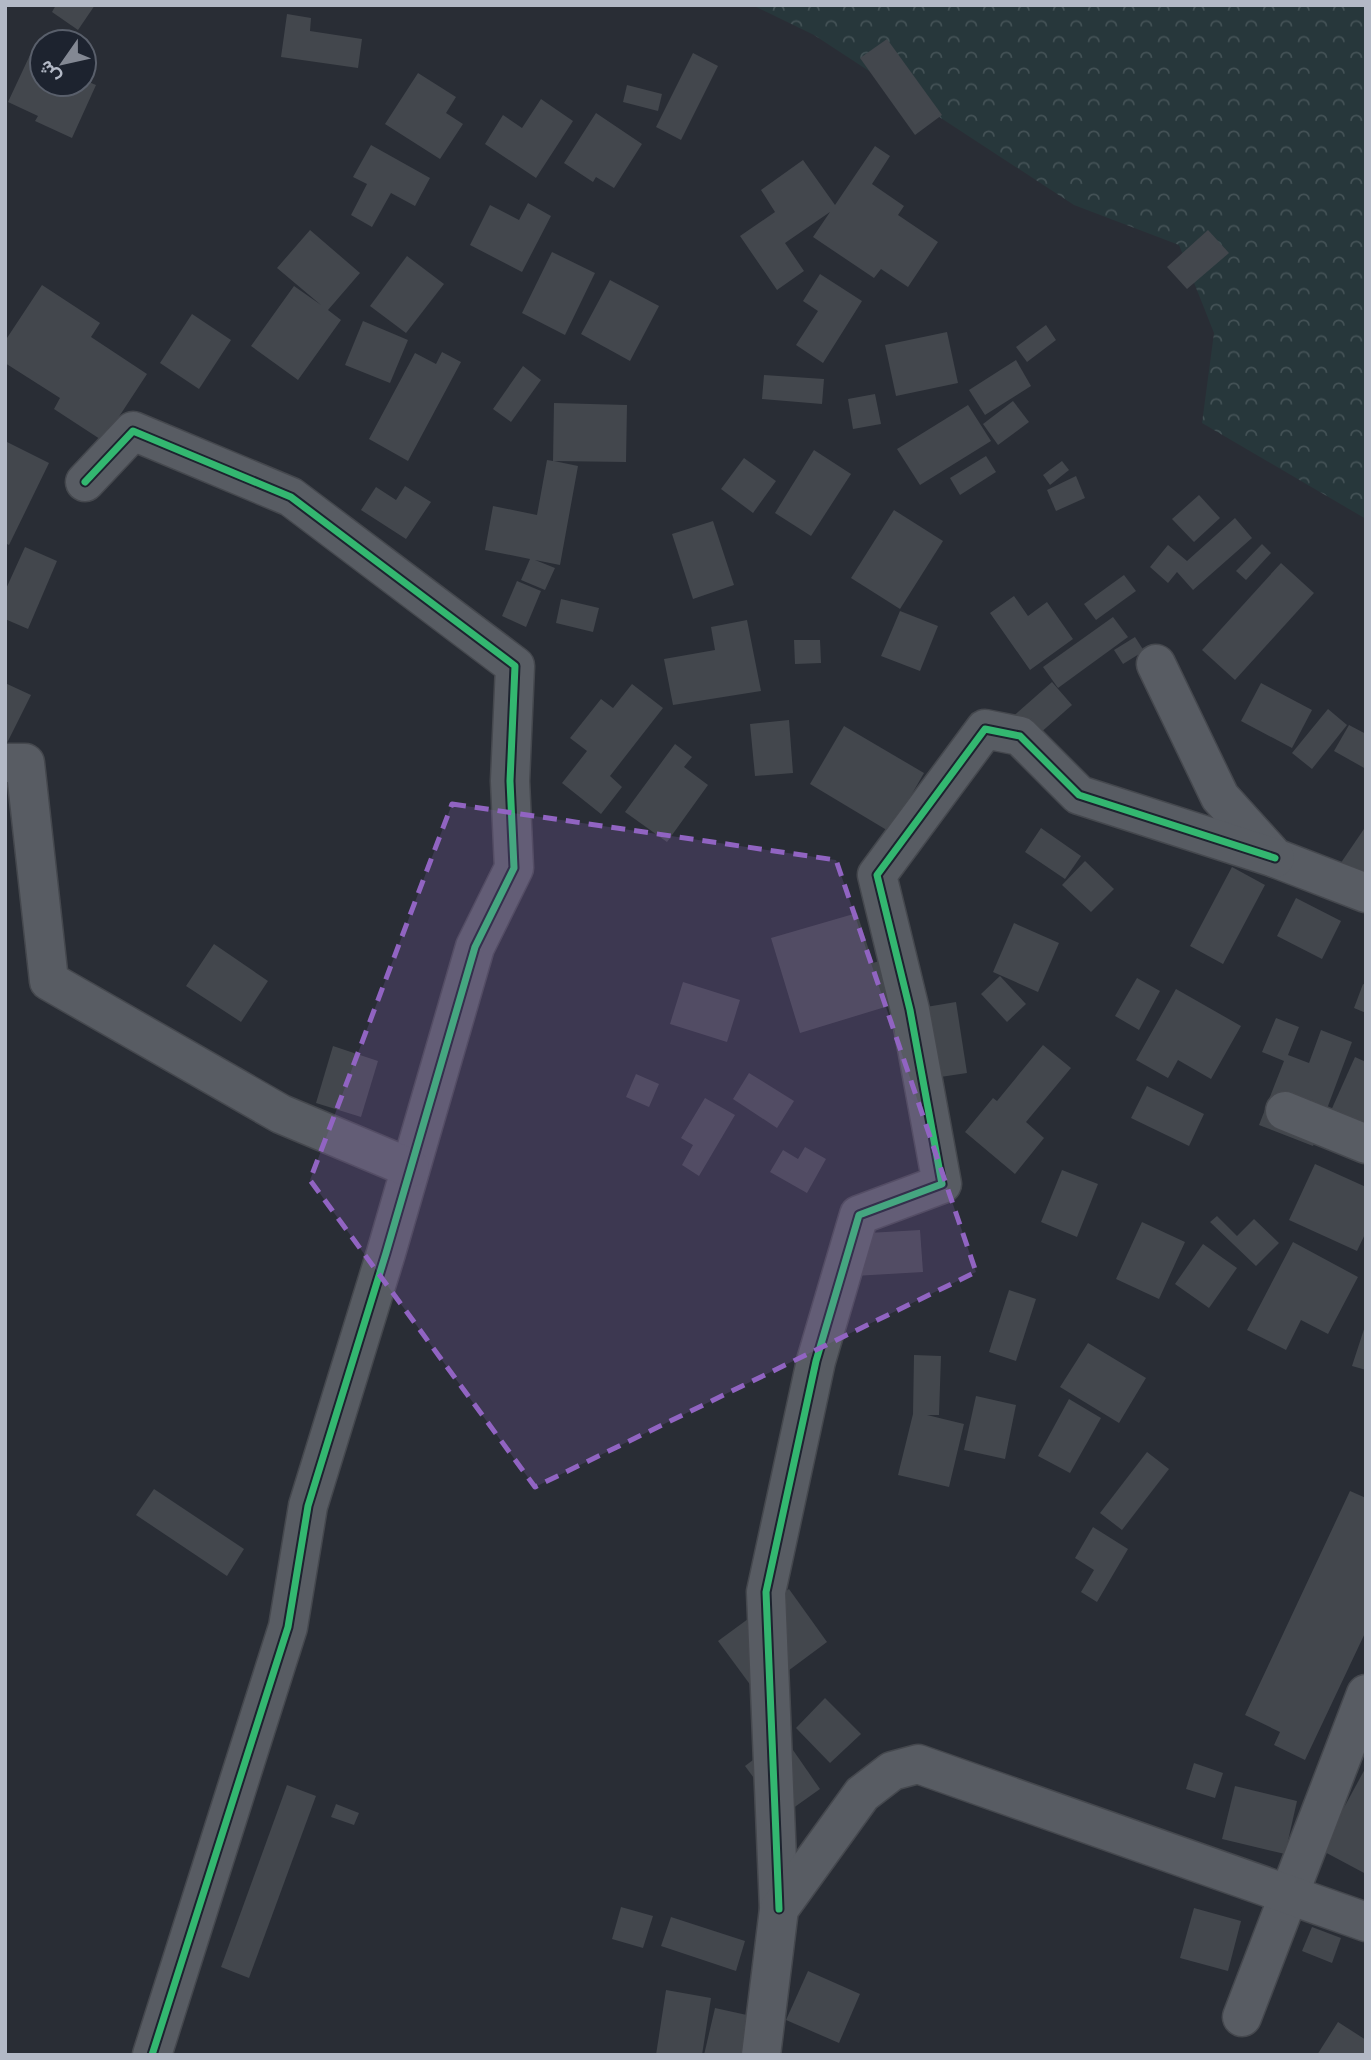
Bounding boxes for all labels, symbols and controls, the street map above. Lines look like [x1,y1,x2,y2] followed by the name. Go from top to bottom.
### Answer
[28,28,98,98] north arrow
[34,56,66,88] text: ش

